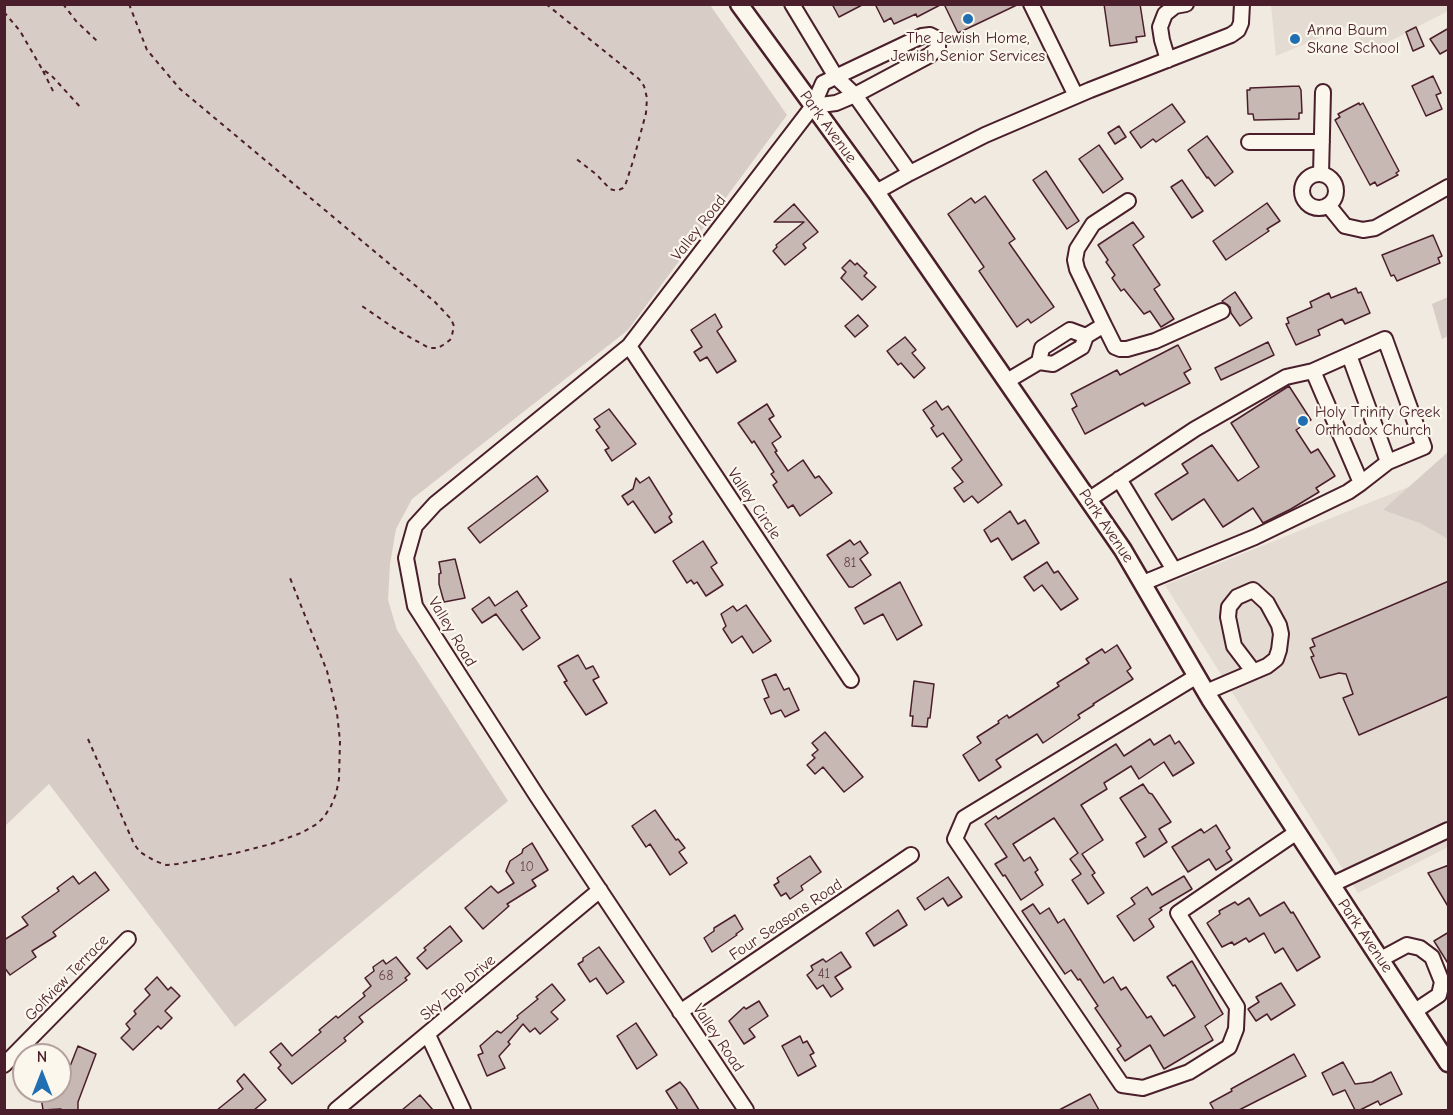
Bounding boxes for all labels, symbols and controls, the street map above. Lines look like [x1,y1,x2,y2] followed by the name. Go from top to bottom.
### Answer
[961,12,975,26] marker: The Jewish Home, Jewish Senior Services
[1307,20,1399,58] place label: Anna Baum Skane School
[891,28,1045,66] place label: The Jewish Home, Jewish Senior Services
[1288,32,1302,46] marker: Anna Baum Skane School
[795,87,861,167] street label: Park Avenue
[667,191,731,265] street label: Valley Road
[1315,402,1440,440] place label: Holy Trinity Greek Orthodox Church
[1296,414,1310,428] marker: Holy Trinity Greek Orthodox Church
[723,465,785,543] street label: Valley Circle
[1074,486,1138,566] street label: Park Avenue
[844,555,856,571] house number: 81
[424,594,480,670] street label: Valley Road
[520,859,534,875] house number: 10
[726,875,846,965] street label: Four Seasons Road
[1333,896,1397,976] street label: Park Avenue
[21,931,113,1025] street label: Golfview Terrace
[416,951,500,1025] street label: Sky Top Drive
[818,966,830,982] house number: 41
[379,968,393,984] house number: 68
[688,1000,748,1076] street label: Valley Road
[12,1043,72,1103] north arrow
[37,1048,47,1066] text: N

